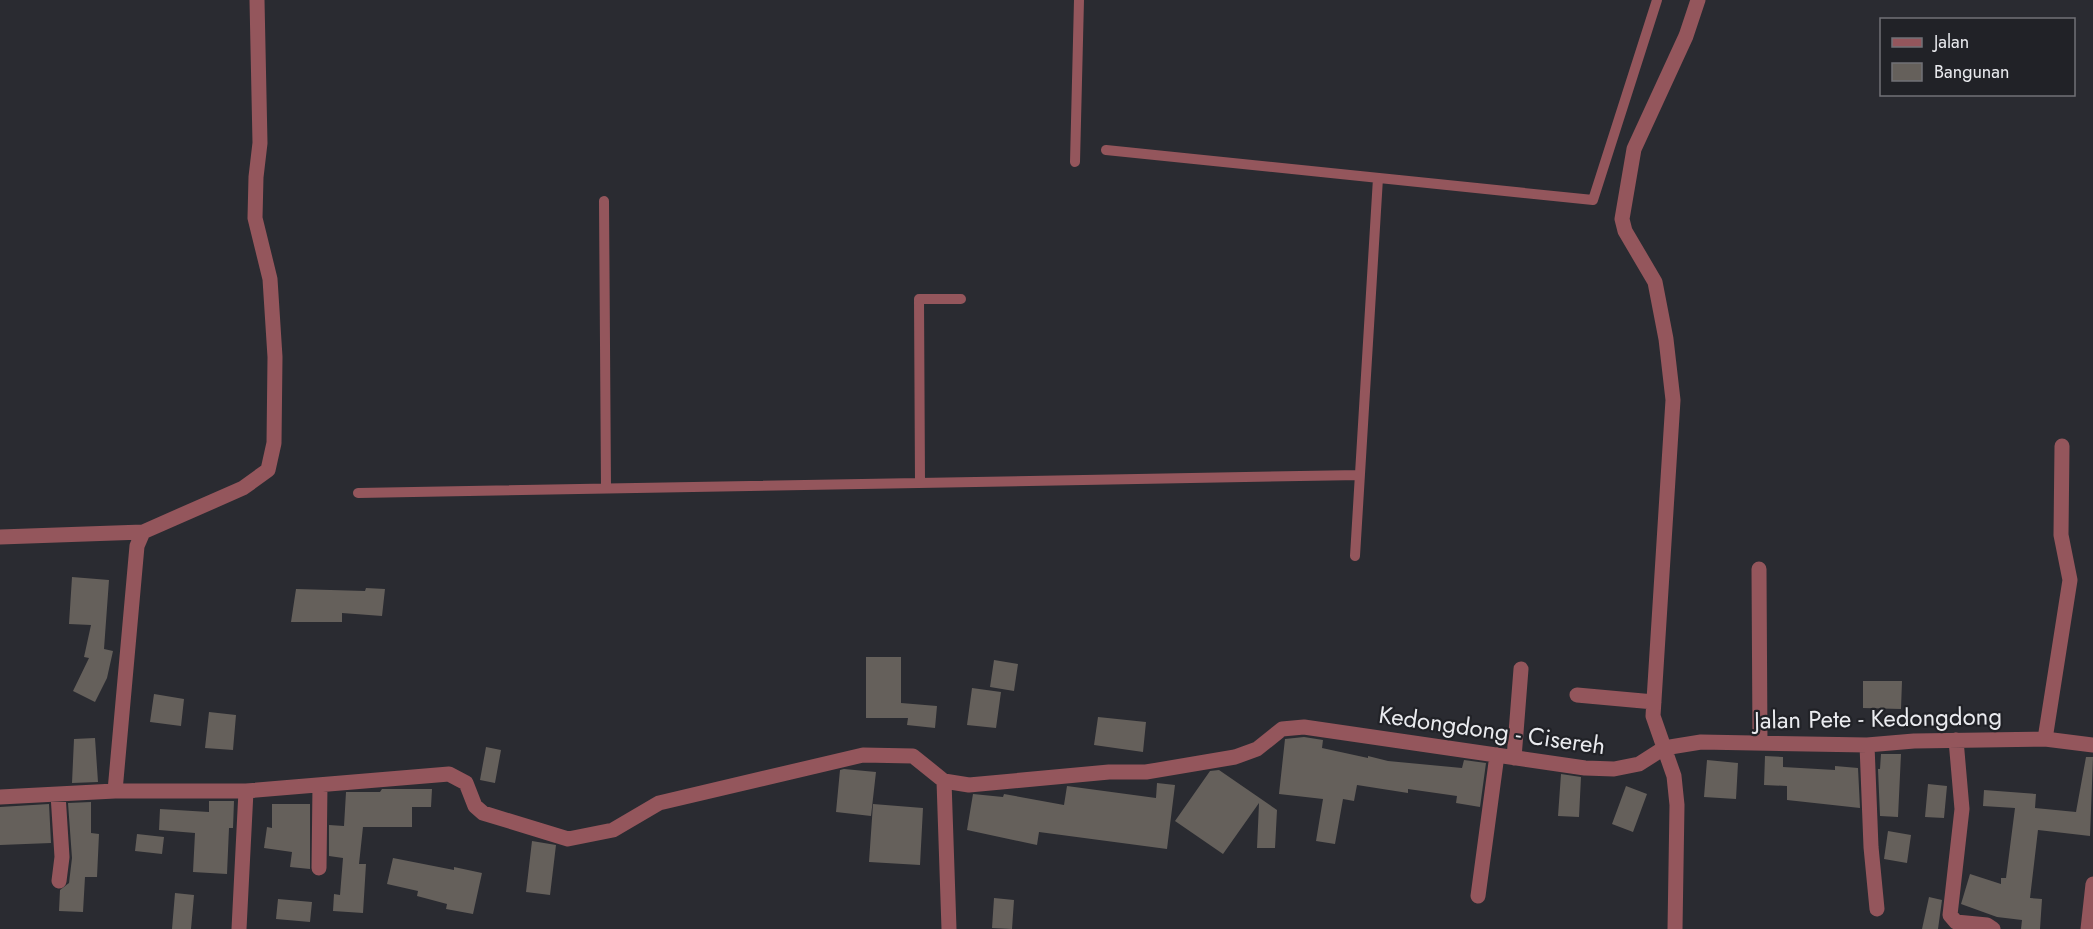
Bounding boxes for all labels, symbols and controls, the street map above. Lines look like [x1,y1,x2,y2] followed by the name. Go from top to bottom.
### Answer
[1880,18,2075,96] legend
[1932,29,1969,55] text: Jalan
[1934,59,2009,85] text: Bangunan
[1377,697,1607,763] street label: Kedongdong - Cisereh
[1751,698,2002,738] street label: Jalan Pete - Kedongdong

